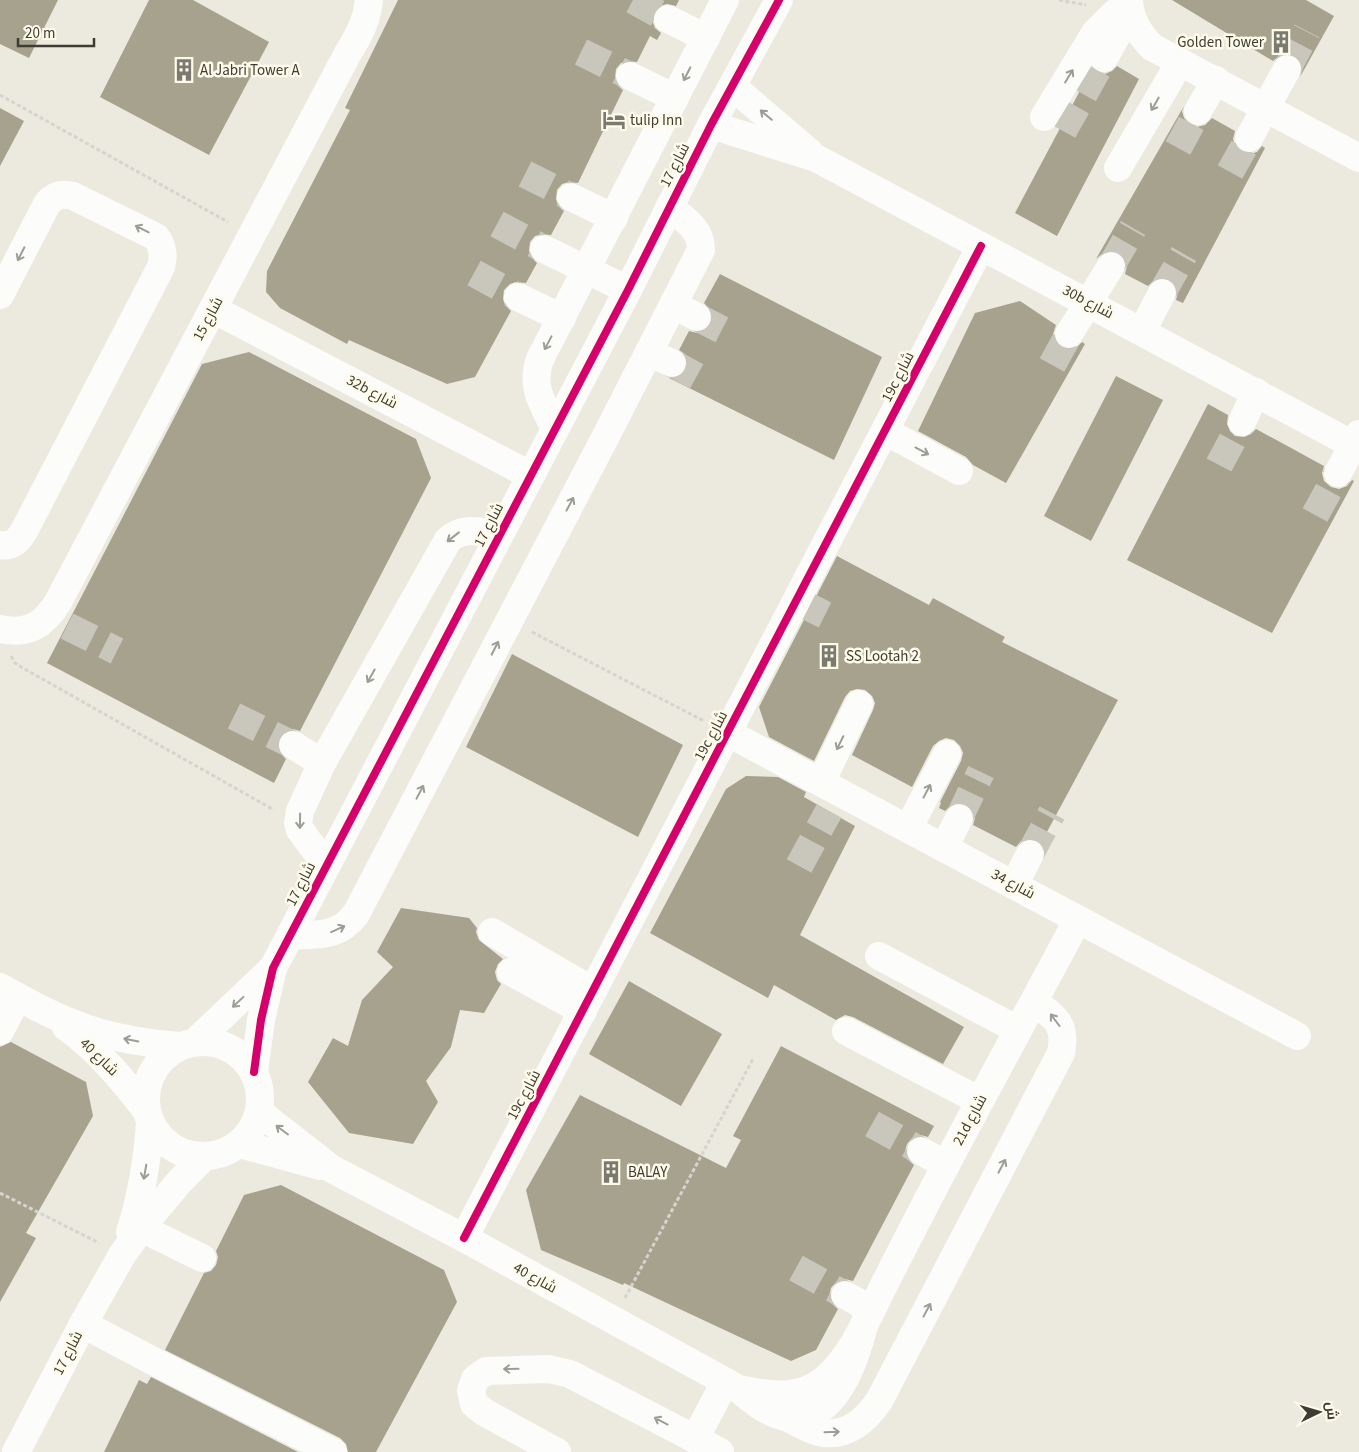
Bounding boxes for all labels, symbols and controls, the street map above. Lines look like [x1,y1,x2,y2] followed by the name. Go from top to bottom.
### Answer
[18,15,94,47] scale bar
[25,23,55,44] text: 20 m
[1268,29,1294,55] building icon: Golden Tower
[1177,32,1265,53] place label: Golden Tower
[171,57,197,83] building icon: Al Jabri Tower A
[200,60,300,81] place label: Al Jabri Tower A
[682,67,692,82] one-way arrow
[1064,69,1074,83] one-way arrow
[1150,96,1160,111] one-way arrow
[601,107,627,133] hotel icon: tulip Inn
[760,109,773,120] one-way arrow
[630,110,682,131] place label: tulip Inn
[655,139,695,191] street label: شارع 17
[134,224,149,234] one-way arrow
[16,246,25,261] one-way arrow
[1059,280,1117,324] street label: 30b شارع
[188,293,228,345] street label: شارع 15
[543,336,553,351] one-way arrow
[876,348,920,406] street label: 19c شارع
[343,370,401,414] street label: 32b شارع
[915,446,930,456] one-way arrow
[566,497,575,512] one-way arrow
[469,499,509,551] street label: شارع 17
[446,532,460,542] one-way arrow
[491,641,500,656] one-way arrow
[816,643,842,669] building icon: SS Lootah 2
[846,646,919,667] place label: SS Lootah 2
[366,669,376,684] one-way arrow
[689,707,733,765] street label: 19c شارع
[835,736,845,751] one-way arrow
[923,784,932,799] one-way arrow
[416,785,425,800] one-way arrow
[295,813,305,829] one-way arrow
[281,858,321,910] street label: شارع 17
[987,864,1039,904] street label: شارع 34
[330,924,345,934] one-way arrow
[231,996,244,1008] one-way arrow
[1050,1013,1060,1027] one-way arrow
[75,1033,123,1081] street label: شارع 40
[123,1035,139,1044] one-way arrow
[502,1066,546,1124] street label: 19c شارع
[948,1091,992,1149] street label: 21d شارع
[275,1125,289,1135] one-way arrow
[598,1159,624,1185] building icon: BALAY
[998,1159,1008,1174] one-way arrow
[628,1162,668,1183] place label: BALAY
[140,1164,150,1180] one-way arrow
[509,1257,561,1299] street label: شارع 40
[922,1302,932,1317] one-way arrow
[48,1327,88,1379] street label: شارع 17
[503,1365,519,1374] one-way arrow
[1294,1387,1344,1437] north arrow
[1320,1401,1342,1421] text: ش
[654,1416,669,1425] one-way arrow
[823,1427,839,1437] one-way arrow

